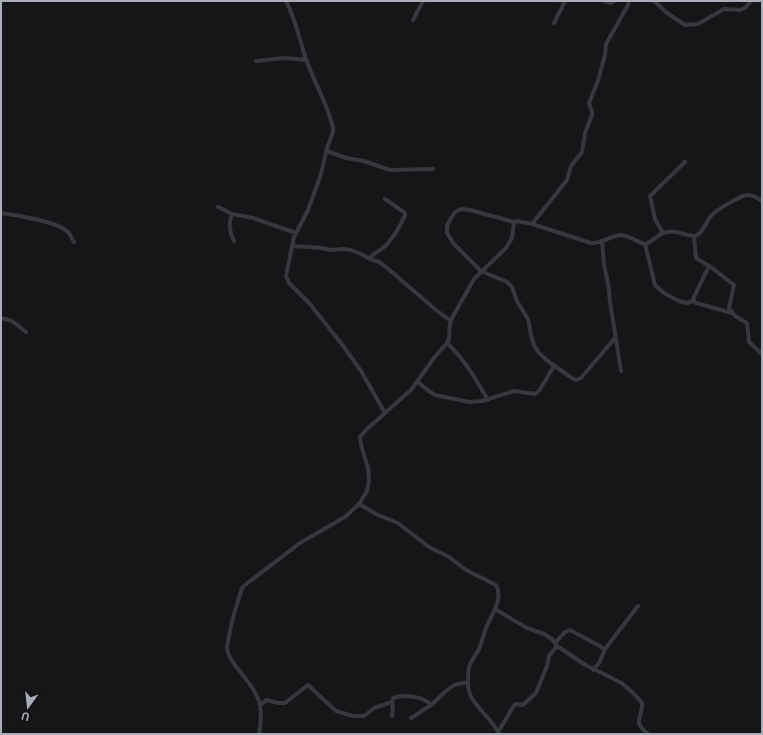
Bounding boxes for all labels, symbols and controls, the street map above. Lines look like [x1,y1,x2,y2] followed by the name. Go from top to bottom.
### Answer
[8,687,48,727] north arrow
[19,709,31,725] text: U

